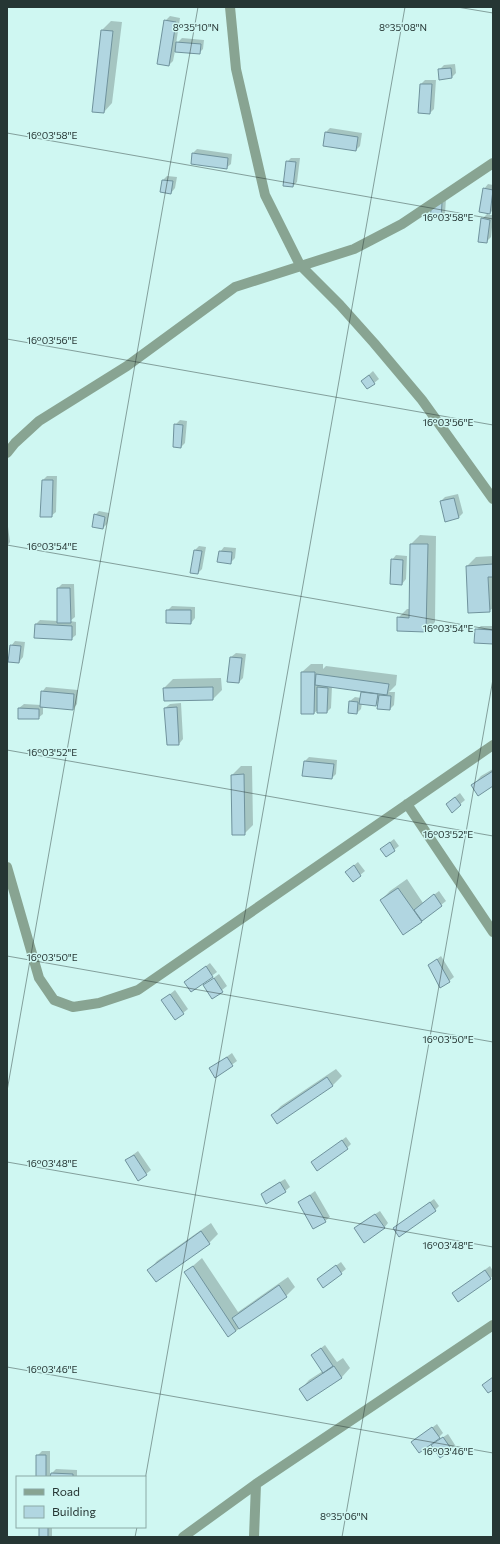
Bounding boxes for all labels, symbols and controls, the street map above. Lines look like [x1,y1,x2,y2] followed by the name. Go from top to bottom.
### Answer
[173,21,219,33] text: 8°35'10"N
[379,21,427,33] text: 8°35'08"N
[27,129,77,141] text: 16°03'58"E
[423,211,473,223] text: 16°03'58"E
[27,334,77,346] text: 16°03'56"E
[423,416,473,428] text: 16°03'56"E
[27,540,77,552] text: 16°03'54"E
[423,622,473,634] text: 16°03'54"E
[27,746,77,758] text: 16°03'52"E
[423,828,473,840] text: 16°03'52"E
[26,951,78,963] text: 16°03'50"E
[422,1033,474,1045] text: 16°03'50"E
[27,1157,78,1169] text: 16°03'48"E
[423,1239,474,1251] text: 16°03'48"E
[27,1363,78,1375] text: 16°03'46"E
[423,1445,474,1457] text: 16°03'46"E
[16,1476,146,1528] legend
[52,1484,80,1498] text: Road
[52,1504,96,1518] text: Building
[320,1510,368,1522] text: 8°35'06"N

